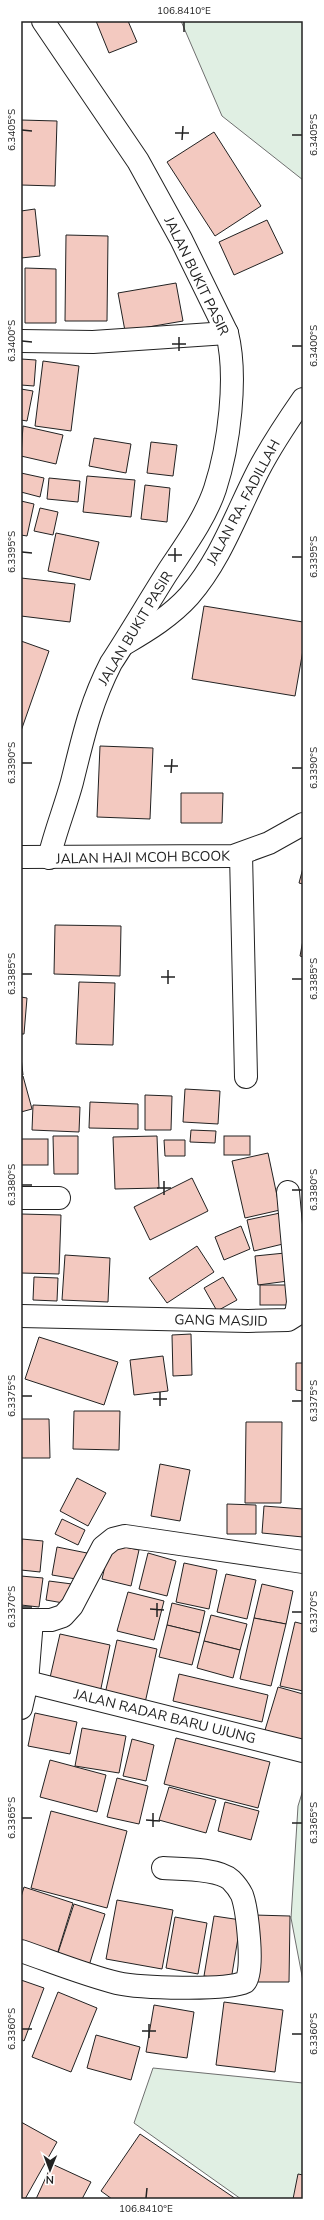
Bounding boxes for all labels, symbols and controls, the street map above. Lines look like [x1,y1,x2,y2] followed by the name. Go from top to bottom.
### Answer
[157,4,211,18] text: 106.8410°E
[5,109,19,151] text: 6.3405°S
[307,114,321,156] text: 6.3405°S
[159,213,234,339] street label: JALAN BUKIT PASIR
[5,320,19,362] text: 6.3400°S
[307,325,321,367] text: 6.3400°S
[202,436,285,569] street label: JALAN RA. FADILLAH
[5,531,19,573] text: 6.3395°S
[307,536,321,578] text: 6.3395°S
[93,568,177,690] street label: JALAN BUKIT PASIR
[5,742,19,784] text: 6.3390°S
[307,747,321,789] text: 6.3390°S
[55,846,230,869] street label: JALAN HAJI MCOH BCOOK
[5,953,19,995] text: 6.3385°S
[307,958,321,1000] text: 6.3385°S
[5,1164,19,1206] text: 6.3380°S
[307,1169,321,1211] text: 6.3380°S
[174,1310,268,1331] street label: GANG MASJID
[5,1375,19,1417] text: 6.3375°S
[307,1380,321,1422] text: 6.3375°S
[5,1586,19,1628] text: 6.3370°S
[307,1591,321,1633] text: 6.3370°S
[71,1684,258,1748] street label: JALAN RADAR BARU UJUNG
[5,1797,19,1839] text: 6.3365°S
[307,1802,321,1844] text: 6.3365°S
[5,2008,19,2050] text: 6.3360°S
[307,2013,321,2055] text: 6.3360°S
[30,2150,70,2190] north arrow
[46,2172,54,2187] text: N
[119,2202,173,2216] text: 106.8410°E

